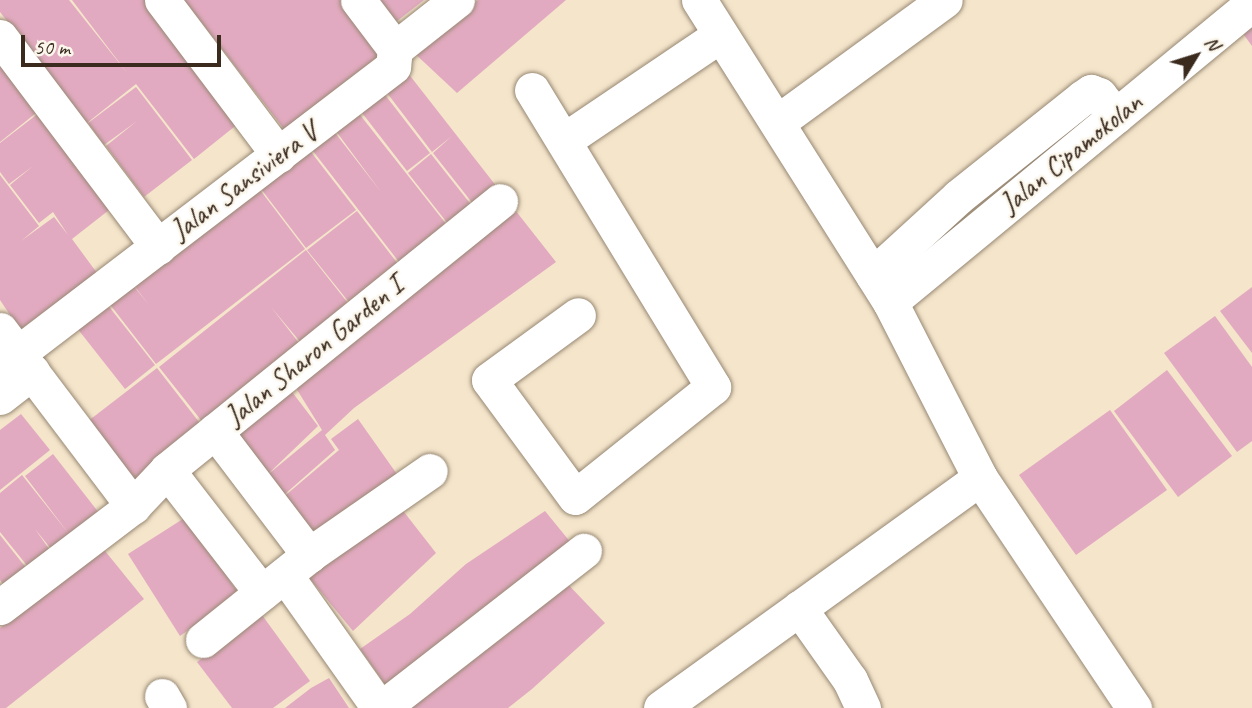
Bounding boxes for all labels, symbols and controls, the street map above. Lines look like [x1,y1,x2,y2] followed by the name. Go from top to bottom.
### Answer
[24,21,224,65] scale bar
[1161,21,1231,91] north arrow
[1199,31,1226,55] text: N
[34,34,70,60] text: 50 m
[994,86,1148,220] street label: Jalan Cipamokolan
[164,115,324,247] street label: Jalan Sansiviera V
[217,268,411,434] street label: Jalan Sharon Garden I

